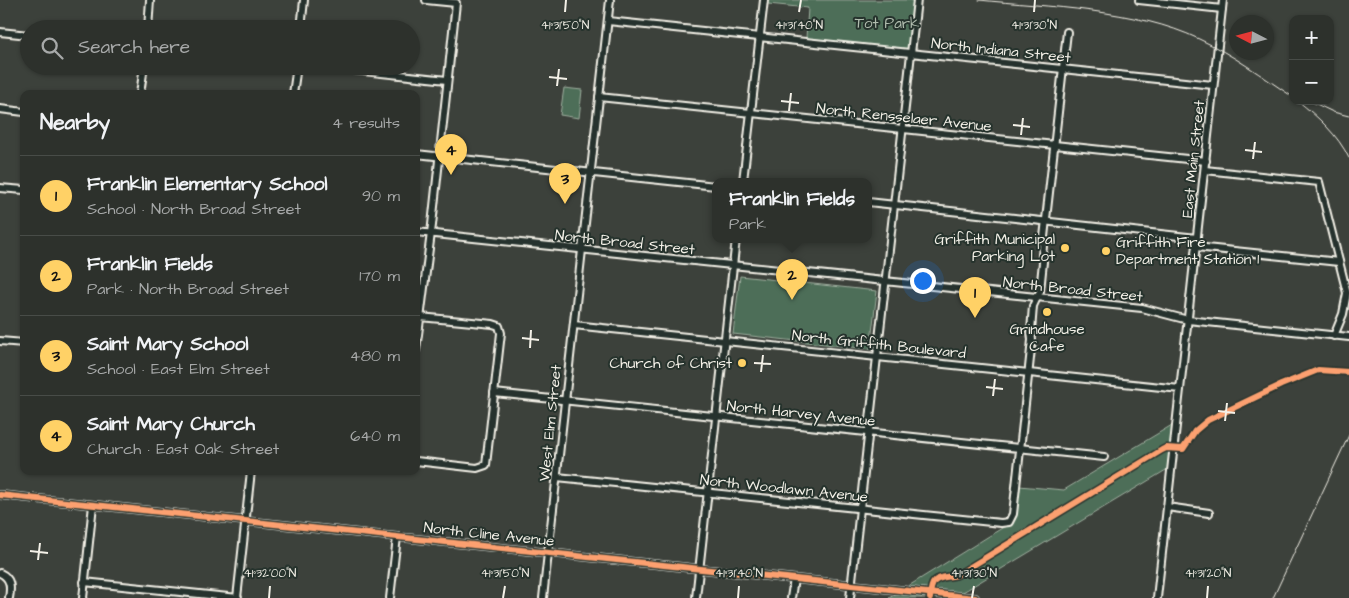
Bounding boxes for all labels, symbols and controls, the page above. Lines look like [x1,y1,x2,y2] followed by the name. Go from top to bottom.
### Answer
[855,13,919,34] park label: Tot Park
[1229,15,1274,60] north arrow
[1289,15,1334,105] map controls
[1289,15,1334,60] button: +
[541,17,590,34] text: 41°31'50"N
[775,17,823,34] text: 41°31'40"N
[1011,17,1057,34] text: 41°31'30"N
[20,20,420,75] search box
[930,33,1072,68] street label: North Indiana Street
[38,34,66,62] icon: search
[78,34,190,61] text: Search here
[1289,60,1334,105] button: −
[815,98,993,137] street label: North Rensselaer Avenue
[1177,99,1210,219] street label: East Main Street
[40,108,110,137] text: Nearby
[332,112,400,134] text: 4 results
[435,134,467,175] pin: 4
[549,163,581,204] pin: 3
[87,171,327,198] text: Franklin Elementary School
[712,178,872,243] popup
[55,185,57,207] text: 1
[362,185,400,207] text: 90 m
[729,186,855,213] text: Franklin Fields
[87,198,301,220] text: School · North Broad Street
[729,213,766,235] text: Park
[554,225,696,260] street label: North Broad Street
[935,229,1055,268] place label: Griffith Municipal Parking Lot
[1116,232,1259,270] place label: Griffith Fire Department Station 1
[1059,242,1071,254] marker: Griffith Municipal Parking Lot
[1100,245,1112,257] marker: Griffith Fire Department Station 1
[87,251,213,278] text: Franklin Fields
[776,259,808,300] pin: 2
[51,265,61,287] text: 2
[359,265,400,287] text: 170 m
[910,268,936,294] your location
[1002,272,1144,307] street label: North Broad Street
[959,277,991,318] pin: 1
[87,278,289,300] text: Park · North Broad Street
[1041,306,1053,318] marker: Grindhouse Cafe
[1009,319,1085,357] place label: Grindhouse Cafe
[791,325,967,364] street label: North Griffith Boulevard
[87,331,248,358] text: Saint Mary School
[52,345,60,367] text: 3
[350,345,400,367] text: 480 m
[610,353,732,374] place label: Church of Christ
[736,357,748,369] marker: Church of Christ
[87,358,270,380] text: School · East Elm Street
[534,364,567,482] street label: West Elm Street
[725,395,876,433] street label: North Harvey Avenue
[87,411,255,438] text: Saint Mary Church
[51,425,61,447] text: 4
[350,425,400,447] text: 640 m
[87,438,279,460] text: Church · East Oak Street
[699,469,869,508] street label: North Woodlawn Avenue
[423,517,555,552] street label: North Cline Avenue
[244,565,297,582] text: 41°32'00"N
[481,565,530,582] text: 41°31'50"N
[715,565,763,582] text: 41°31'40"N
[951,565,997,582] text: 41°31'30"N
[1185,565,1232,582] text: 41°31'20"N

